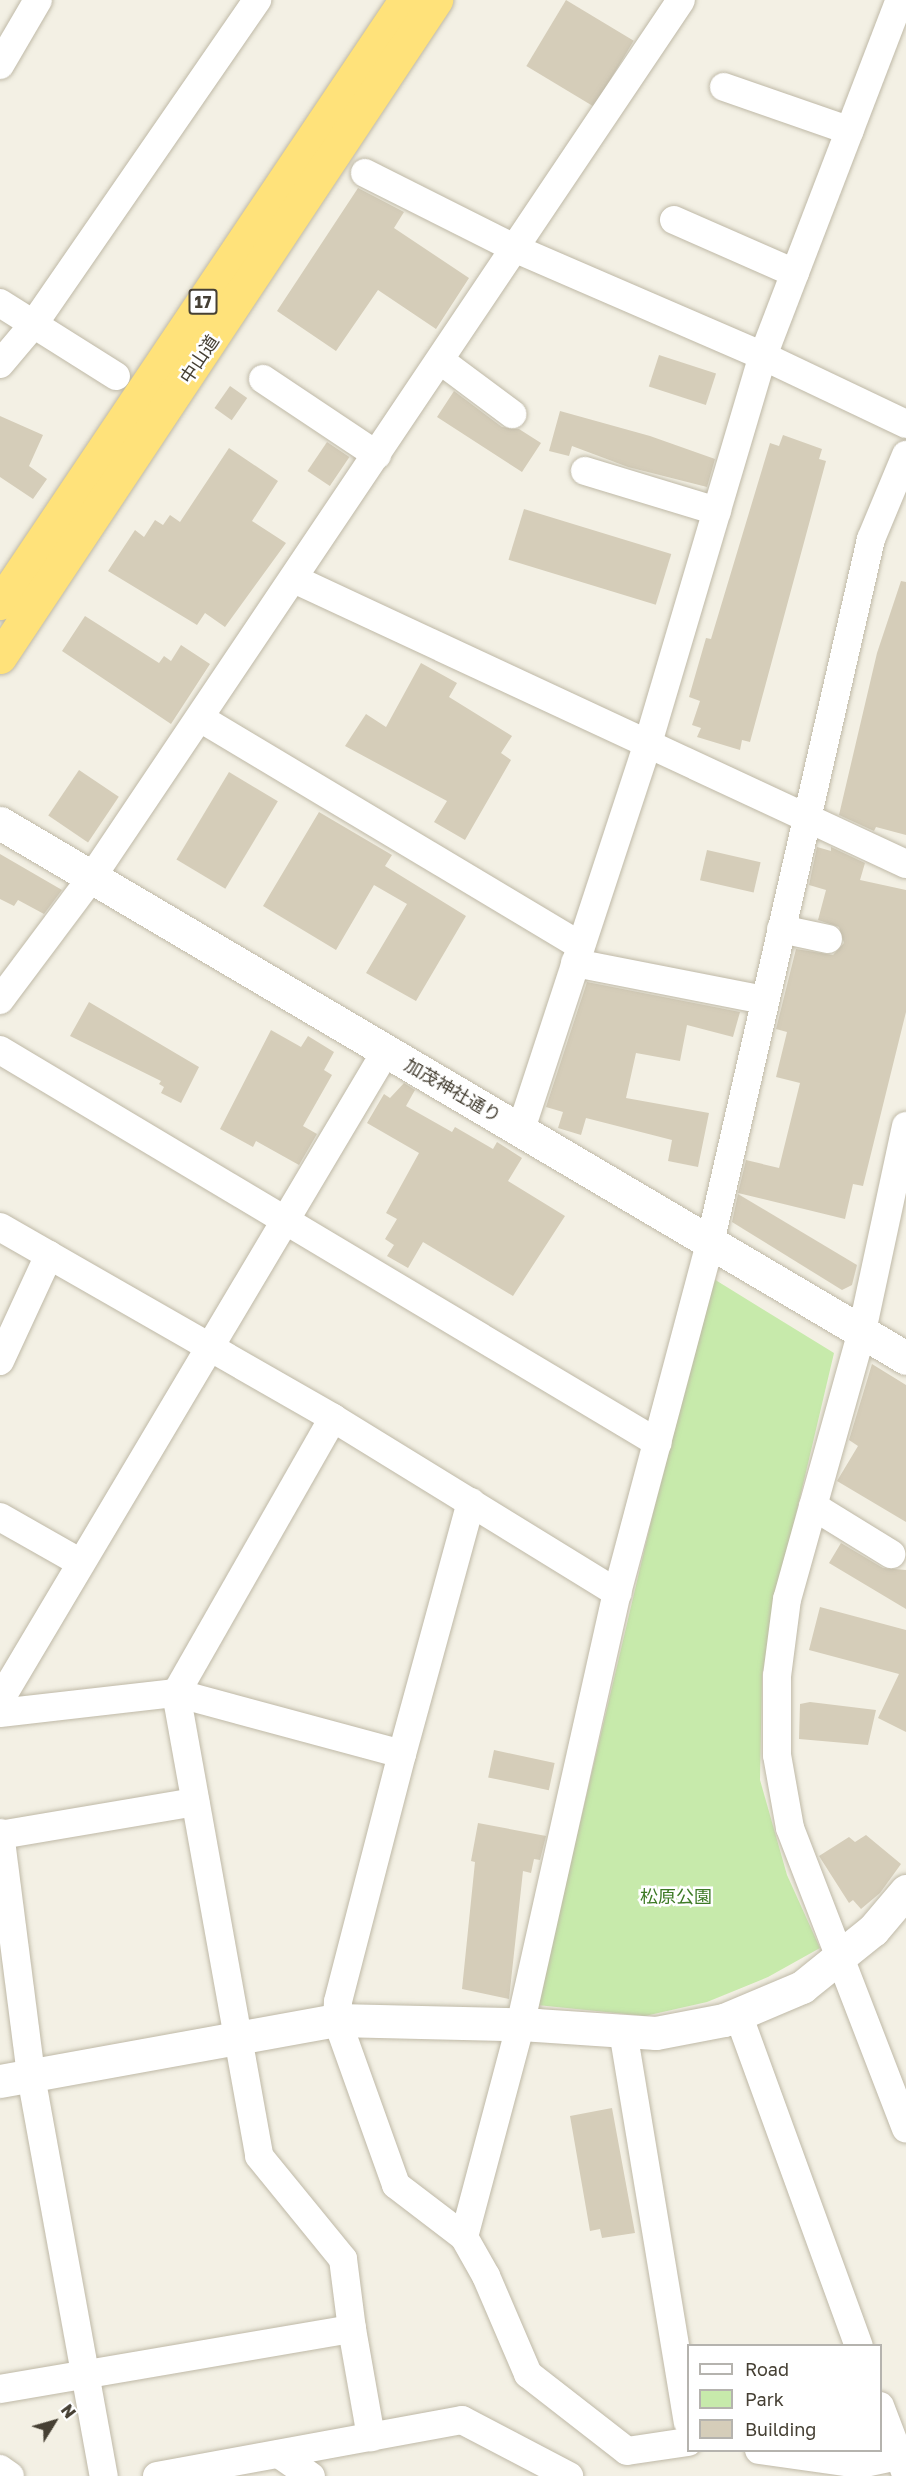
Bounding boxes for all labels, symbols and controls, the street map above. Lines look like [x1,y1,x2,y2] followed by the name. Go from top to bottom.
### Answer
[188,289,218,315] road number: 17
[175,331,223,387] street label: 中山道
[401,1054,505,1126] street label: 加茂神社通り
[640,1885,712,1907] park label: 松原公園
[687,2344,882,2452] legend
[745,2358,789,2380] text: Road
[745,2388,784,2410] text: Park
[24,2392,84,2452] north arrow
[57,2400,80,2422] text: N
[745,2418,816,2440] text: Building

